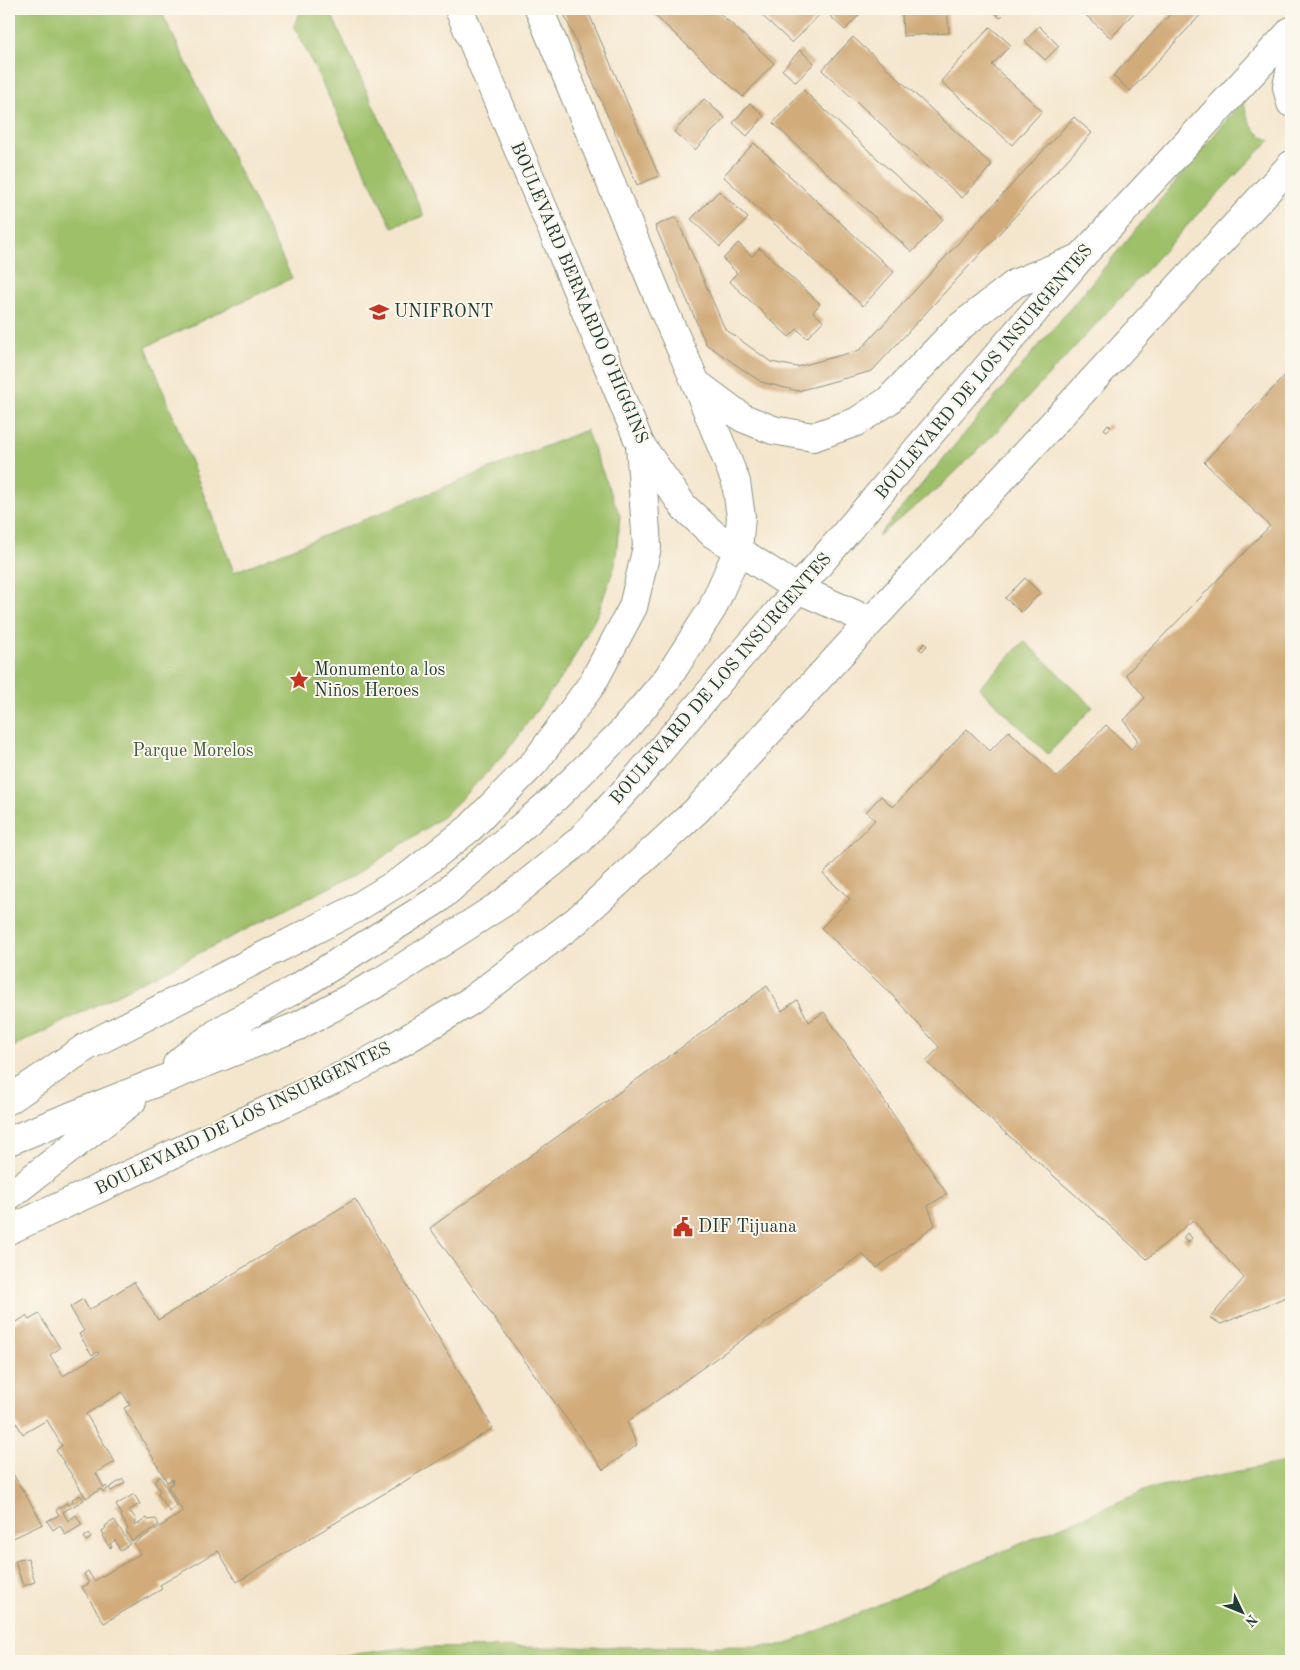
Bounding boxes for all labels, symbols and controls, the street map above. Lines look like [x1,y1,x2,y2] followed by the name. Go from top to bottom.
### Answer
[507,140,651,446] street label: BOULEVARD BERNARDO O'HIGGINS
[872,241,1096,503] street label: BOULEVARD DE LOS INSURGENTES
[368,301,390,323] school or university icon: UNIFRONT
[394,303,493,321] place label: UNIFRONT
[607,550,835,808] street label: BOULEVARD DE LOS INSURGENTES
[314,661,446,700] place label: Monumento a los Niños Heroes
[288,669,310,691] place icon: Monumento a los Niños Heroes
[133,742,254,760] park label: Parque Morelos
[92,1039,394,1199] street label: BOULEVARD DE LOS INSURGENTES
[672,1216,694,1238] public building icon: DIF Tijuana
[698,1218,797,1236] place label: DIF Tijuana
[1218,1588,1268,1638] north arrow
[1242,1611,1260,1629] text: N

